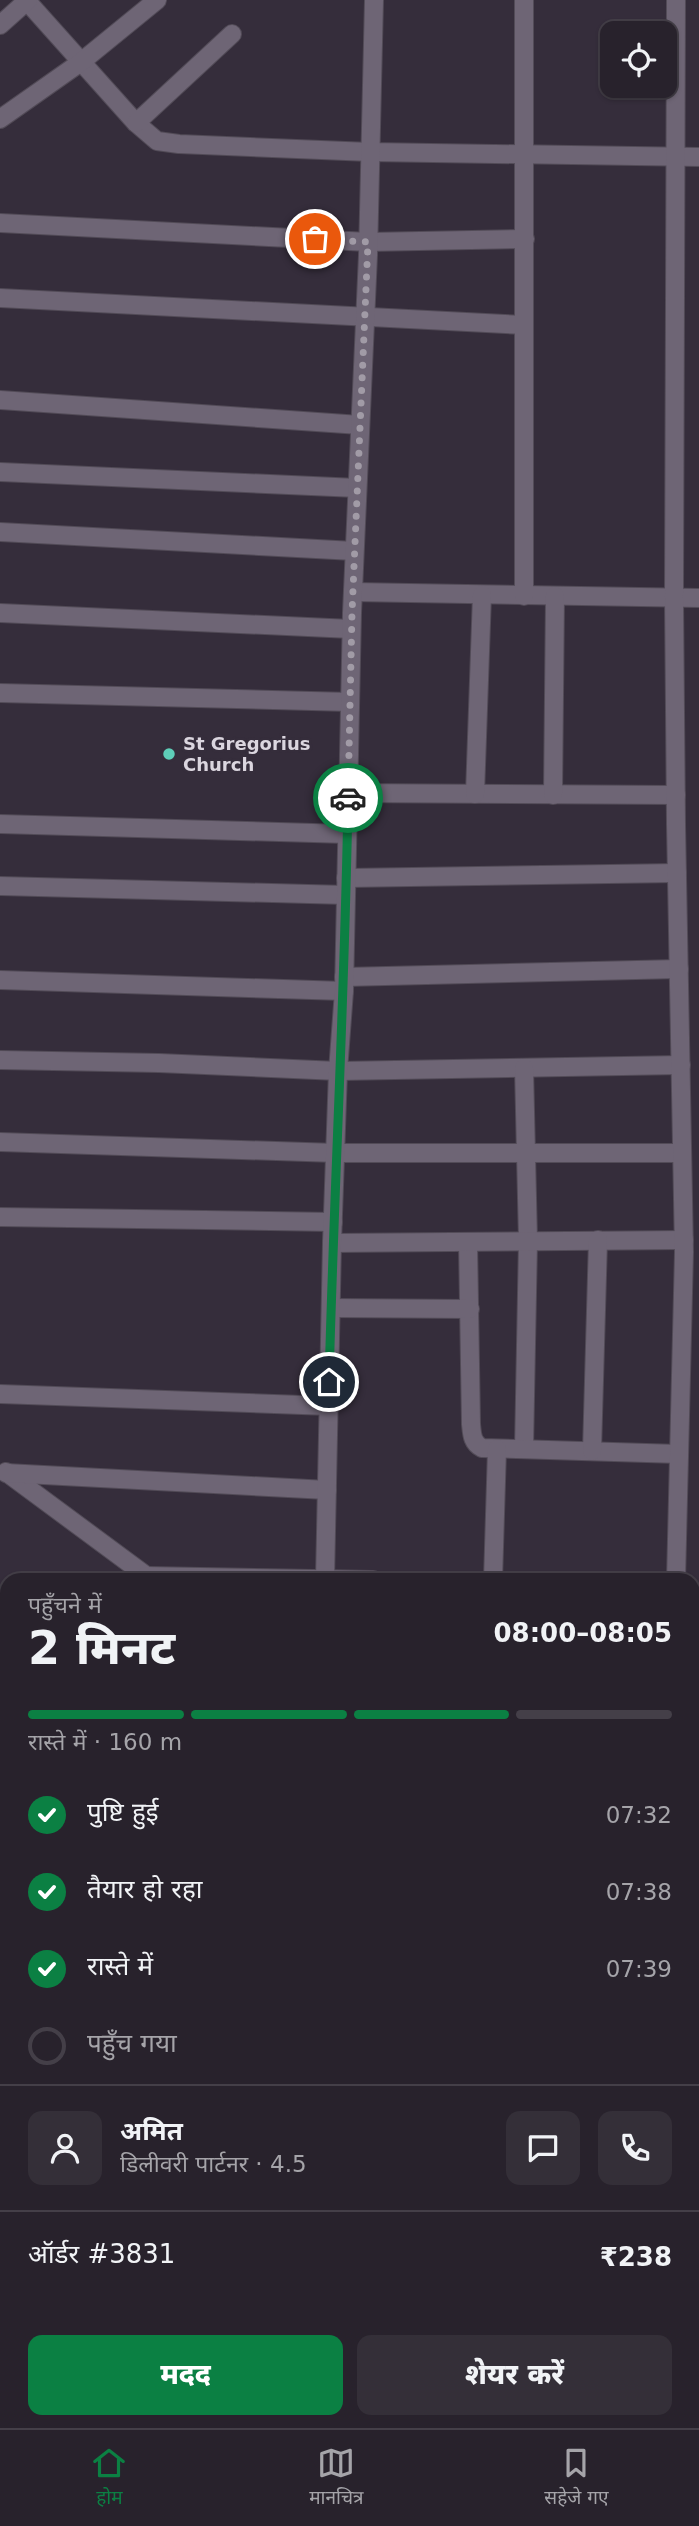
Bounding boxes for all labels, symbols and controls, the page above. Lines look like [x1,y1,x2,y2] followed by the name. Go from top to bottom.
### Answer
[600,21,677,98] map controls
[600,21,677,98] button: locate
[285,209,345,269] pin
[296,220,334,258] icon: bag
[183,733,311,775] place label: St Gregorius Church
[161,746,177,762] marker: St Gregorius Church
[313,763,383,833] courier
[329,779,367,817] icon: car
[299,1352,359,1412] pin
[310,1363,348,1401] icon: home
[28,1592,102,1618] text: पहुँचने में
[493,1618,672,1648] text: 08:00–08:05
[28,1621,175,1675] text: 2 मिनट
[28,1729,182,1755] text: रास्ते में · 160 m
[28,1796,66,1834] icon: check
[87,1797,159,1827] text: पुष्टि हुई
[606,1802,672,1828] text: 07:32
[28,1873,66,1911] icon: check
[87,1874,203,1904] text: तैयार हो रहा
[606,1879,672,1905] text: 07:38
[28,1950,66,1988] icon: check
[87,1951,153,1981] text: रास्ते में
[606,1956,672,1982] text: 07:39
[87,2028,177,2058] text: पहुँच गया
[28,2111,102,2185] button: person
[506,2111,580,2185] button: chat
[598,2111,672,2185] button: phone
[120,2116,183,2146] text: अमित
[120,2151,307,2177] text: डिलीवरी पार्टनर · 4.5
[28,2239,175,2269] text: ऑर्डर #3831
[600,2242,672,2272] text: ₹238
[28,2335,343,2415] button: मदद
[357,2335,672,2415] button: शेयर करें
[90,2444,128,2512] tab: होम
[309,2444,364,2512] tab: मानचित्र
[544,2444,609,2512] tab: सहेजे गए

